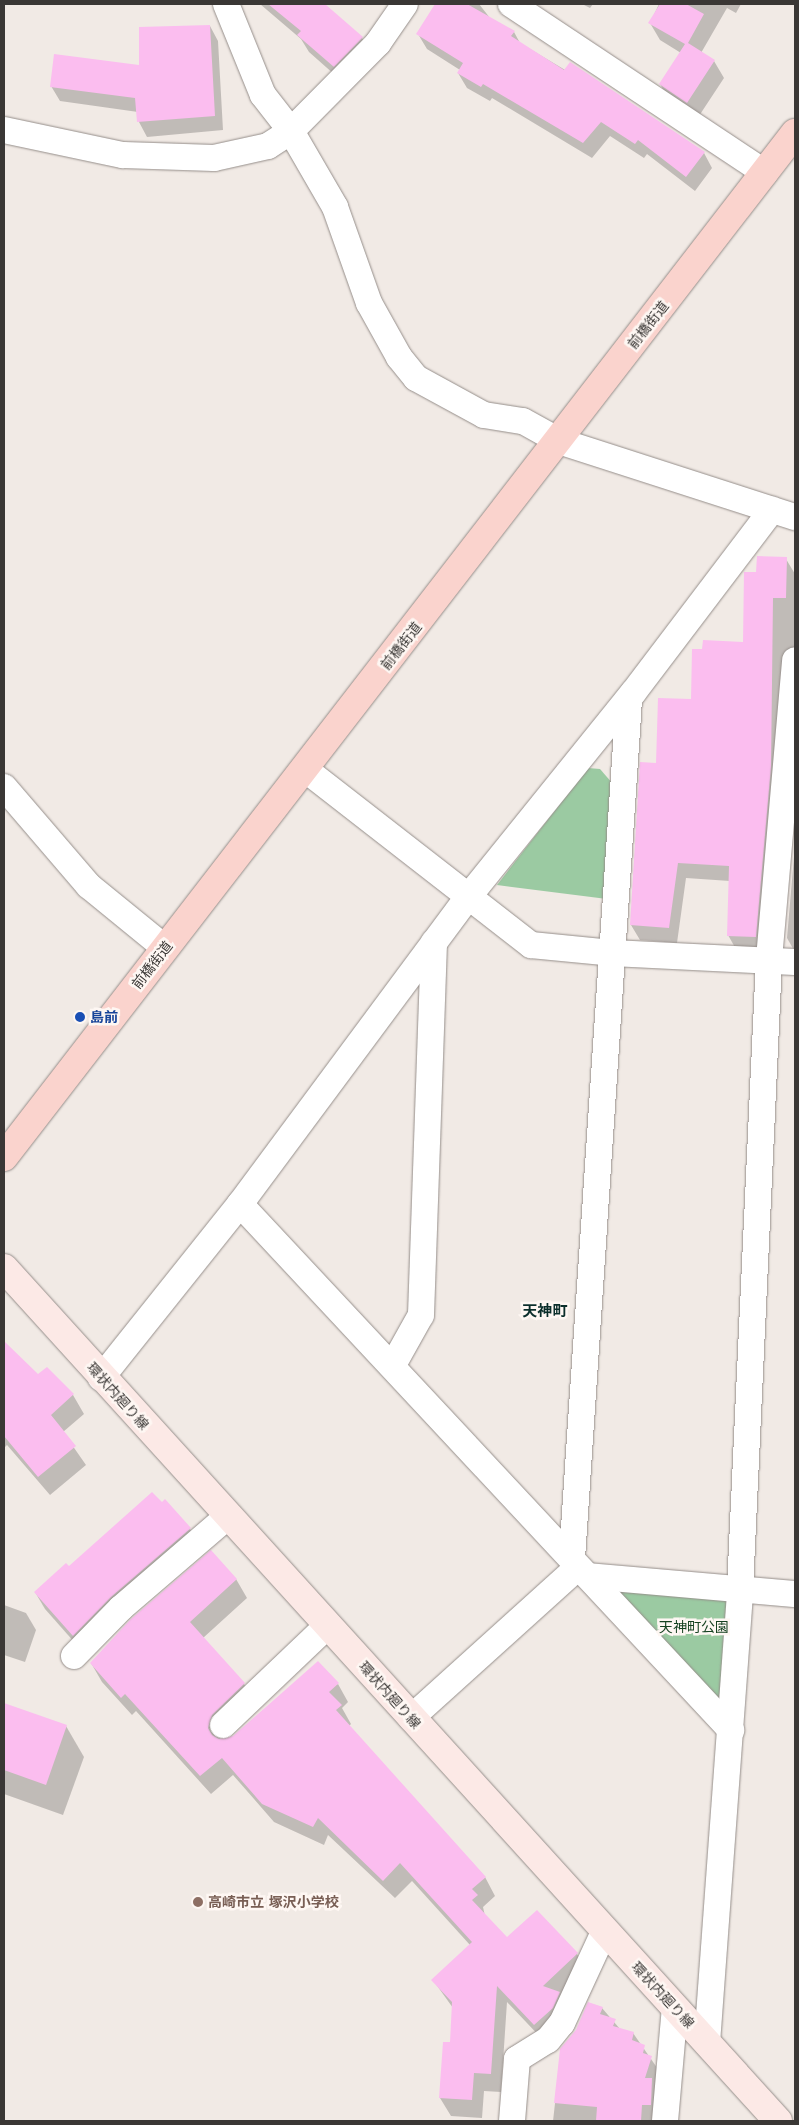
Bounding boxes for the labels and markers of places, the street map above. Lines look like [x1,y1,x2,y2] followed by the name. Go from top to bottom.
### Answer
[90,1009,118,1025] place label: 島前
[74,1011,86,1023] marker: 島前
[208,1894,339,1910] place label: 高崎市立 塚沢小学校
[192,1896,204,1908] marker: 高崎市立 塚沢小学校

